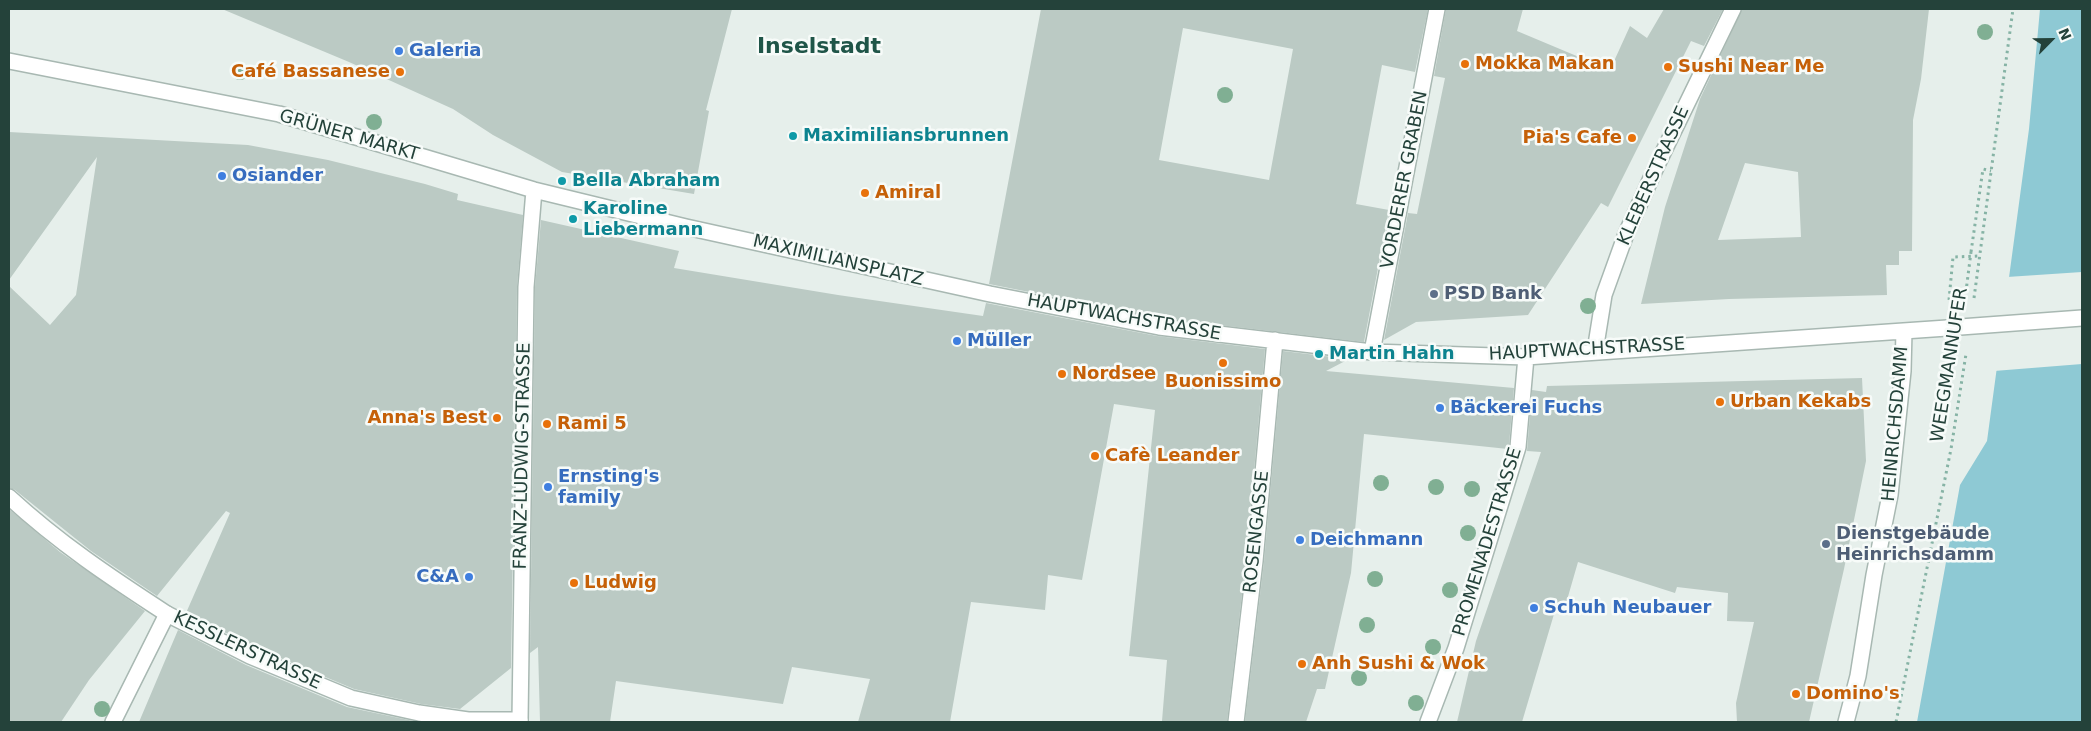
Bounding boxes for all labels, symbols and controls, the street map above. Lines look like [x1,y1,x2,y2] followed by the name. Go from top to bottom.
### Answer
[2026,15,2076,65] north arrow
[2055,26,2074,43] text: N
[757,34,881,60] district label: Inselstadt
[409,40,481,62] place label: Galeria
[393,45,405,57] marker: Galeria
[1475,53,1615,75] place label: Mokka Makan
[1678,56,1824,78] place label: Sushi Near Me
[1459,58,1471,70] marker: Mokka Makan
[231,61,390,83] place label: Café Bassanese
[1662,61,1674,73] marker: Sushi Near Me
[394,66,406,78] marker: Café Bassanese
[1377,89,1433,271] street label: VORDERER GRABEN
[1614,103,1694,249] street label: KLEBERSTRASSE
[277,106,421,166] street label: GRÜNER MARKT
[803,125,1009,147] place label: Maximiliansbrunnen
[1523,127,1622,149] place label: Pia's Cafe
[787,130,799,142] marker: Maximiliansbrunnen
[1626,132,1638,144] marker: Pia's Cafe
[232,165,323,187] place label: Osiander
[216,170,228,182] marker: Osiander
[572,170,720,192] place label: Bella Abraham
[556,175,568,187] marker: Bella Abraham
[875,182,941,204] place label: Amiral
[859,187,871,199] marker: Amiral
[583,198,703,240] place label: Karoline Liebermann
[567,213,579,225] marker: Karoline Liebermann
[751,231,925,291] street label: MAXIMILIANSPLATZ
[1444,283,1542,305] place label: PSD Bank
[1927,286,1973,444] street label: WEEGMANNUFER
[1428,288,1440,300] marker: PSD Bank
[1025,290,1223,346] street label: HAUPTWACHSTRASSE
[967,330,1031,352] place label: Müller
[1488,334,1686,366] street label: HAUPTWACHSTRASSE
[951,335,963,347] marker: Müller
[510,342,536,570] street label: FRANZ-LUDWIG-STRASSE
[1329,343,1455,365] place label: Martin Hahn
[1878,345,1914,503] street label: HEINRICHSDAMM
[1313,348,1325,360] marker: Martin Hahn
[1217,357,1229,369] marker: Buonissimo
[1072,363,1156,385] place label: Nordsee
[1056,368,1068,380] marker: Nordsee
[1165,371,1281,393] place label: Buonissimo
[1730,391,1871,413] place label: Urban Kekabs
[1714,396,1726,408] marker: Urban Kekabs
[1450,397,1602,419] place label: Bäckerei Fuchs
[1434,402,1446,414] marker: Bäckerei Fuchs
[368,407,487,429] place label: Anna's Best
[491,412,503,424] marker: Anna's Best
[557,413,627,435] place label: Rami 5
[541,418,553,430] marker: Rami 5
[1105,445,1239,467] place label: Cafè Leander
[1449,445,1527,639] street label: PROMENADESTRASSE
[1089,450,1101,462] marker: Cafè Leander
[558,466,659,508] place label: Ernsting's family
[1240,469,1274,595] street label: ROSENGASSE
[542,481,554,493] marker: Ernsting's family
[1836,523,1994,566] place label: Dienstgebäude Heinrichsdamm
[1310,529,1423,551] place label: Deichmann
[1294,534,1306,546] marker: Deichmann
[1820,538,1832,550] marker: Dienstgebäude Heinrichsdamm
[416,566,459,588] place label: C&A
[463,571,475,583] marker: C&A
[584,572,657,594] place label: Ludwig
[568,577,580,589] marker: Ludwig
[1544,597,1711,619] place label: Schuh Neubauer
[1528,602,1540,614] marker: Schuh Neubauer
[170,607,324,695] street label: KESSLERSTRASSE
[1312,653,1485,675] place label: Anh Sushi & Wok
[1296,658,1308,670] marker: Anh Sushi & Wok
[1806,683,1900,705] place label: Domino's
[1790,688,1802,700] marker: Domino's

